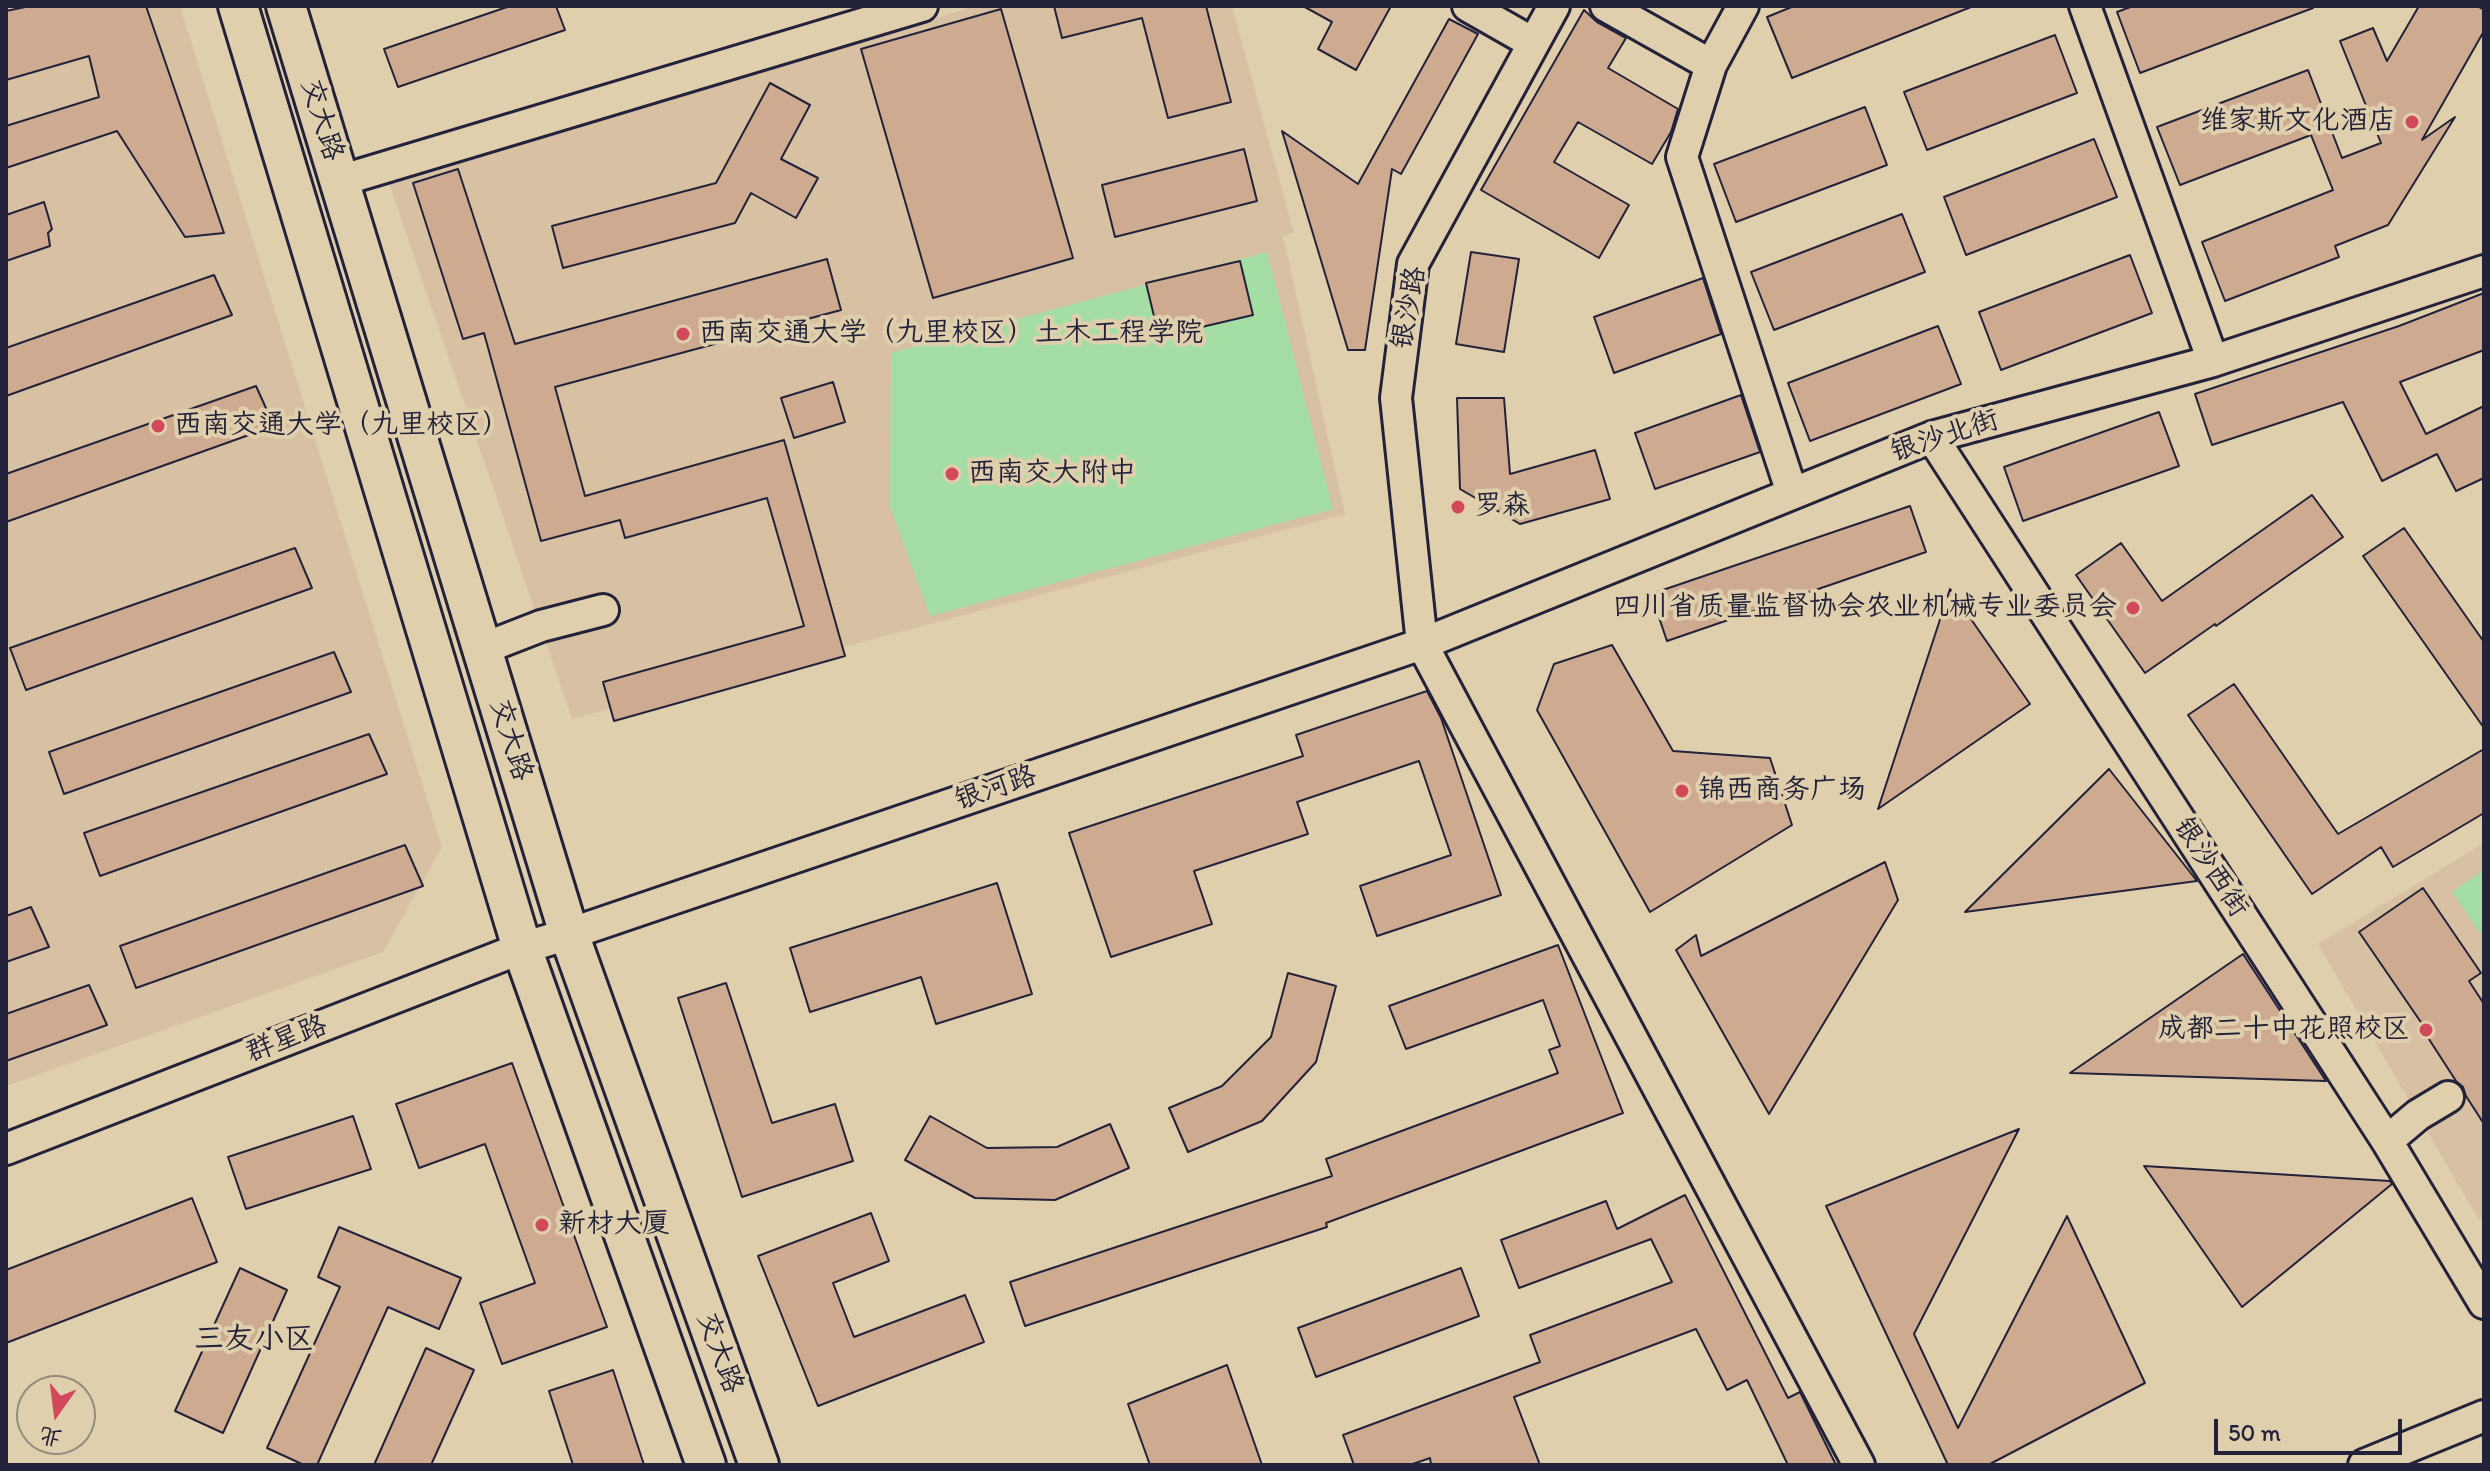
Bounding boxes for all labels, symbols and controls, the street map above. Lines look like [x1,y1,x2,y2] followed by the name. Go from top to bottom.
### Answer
[293,75,349,165] street label: 交大路
[2200,105,2396,139] place label: 维家斯文化酒店
[2403,113,2421,131] marker: 维家斯文化酒店
[1386,264,1434,352] street label: 银沙路
[699,317,1203,351] place label: 西南交通大学（九里校区）土木工程学院
[674,325,692,343] marker: 西南交通大学（九里校区）土木工程学院
[1887,404,2003,470] street label: 银沙北街
[174,409,510,443] place label: 西南交通大学（九里校区）
[149,417,167,435] marker: 西南交通大学（九里校区）
[968,457,1136,491] place label: 西南交大附中
[943,465,961,483] marker: 西南交大附中
[1474,490,1530,524] place label: 罗森
[1449,498,1467,516] marker: 罗森
[1613,591,2117,625] place label: 四川省质量监督协会农业机械专业委员会
[2124,599,2142,617] marker: 四川省质量监督协会农业机械专业委员会
[482,695,538,785] street label: 交大路
[951,759,1041,819] street label: 银河路
[1698,774,1866,808] place label: 锦西商务广场
[1673,782,1691,800] marker: 锦西商务广场
[2165,812,2255,924] street label: 银沙西街
[242,1009,332,1071] street label: 群星路
[2158,1013,2410,1047] place label: 成都二十中花照校区
[2417,1021,2435,1039] marker: 成都二十中花照校区
[558,1208,670,1242] place label: 新材大厦
[533,1216,551,1234] marker: 新材大厦
[689,1308,749,1398] street label: 交大路
[194,1322,314,1358] district label: 三友小区
[16,1375,96,1455] north arrow
[2218,1403,2406,1453] scale bar
[2228,1418,2281,1447] text: 50 m
[37,1421,65,1453] text: 北

